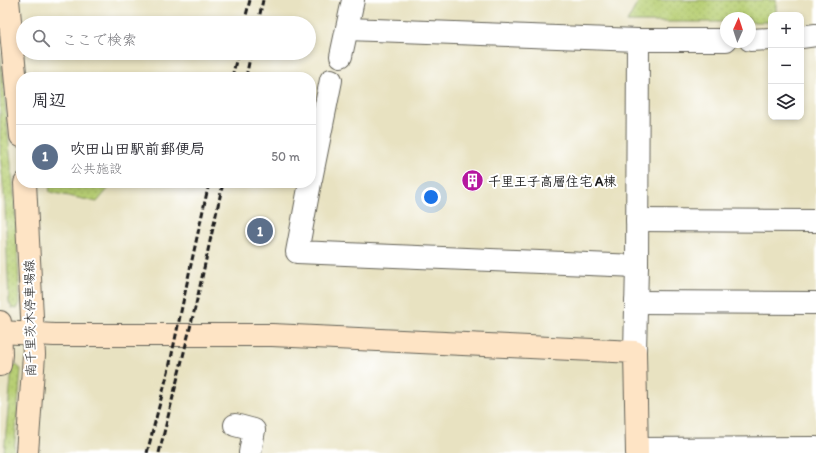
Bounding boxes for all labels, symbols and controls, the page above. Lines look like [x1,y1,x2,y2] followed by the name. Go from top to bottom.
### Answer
[720,12,756,48] north arrow
[768,12,804,120] map controls
[768,12,804,48] button: +
[16,16,316,60] search box
[30,27,52,49] icon: search
[62,31,137,49] text: ここで検索
[768,48,804,84] button: −
[768,84,804,120] button: layers
[32,90,66,110] text: 周辺
[70,140,205,158] text: 吹田山田駅前郵便局
[42,149,48,164] text: 1
[271,149,300,164] text: 50 m
[70,161,122,176] text: 公共施設
[459,168,485,194] building icon: 千里王子高層住宅 A棟
[488,174,616,189] place label: 千里王子高層住宅 A棟
[421,187,441,207] your location
[247,216,273,246] pin: 1
[21,258,39,377] street label: 南千里茨木停車場線

